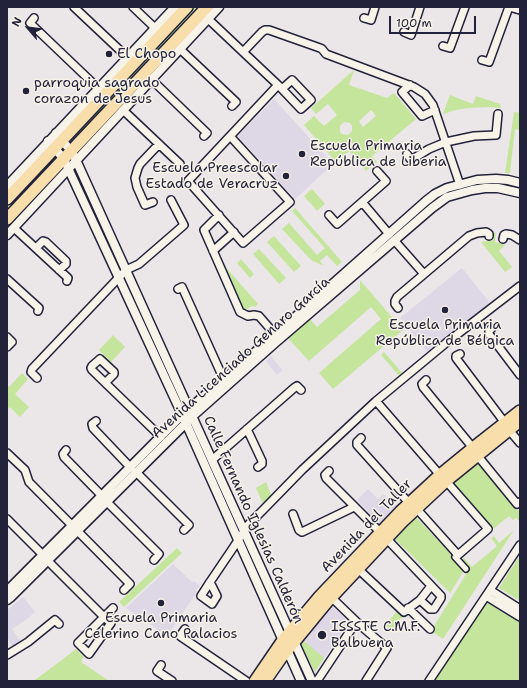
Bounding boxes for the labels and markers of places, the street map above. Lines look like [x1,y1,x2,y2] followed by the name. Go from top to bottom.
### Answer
[117,46,176,62] place label: El Chopo
[104,49,114,59] marker: El Chopo
[34,75,159,108] place label: parroquia sagrado corazon de Jesus
[21,86,31,96] marker: parroquia sagrado corazon de Jesus
[310,138,446,170] place label: Escuela Primaria República de Liberia
[297,149,307,159] marker: Escuela Primaria República de Liberia
[146,160,278,192] place label: Escuela Preescolar Estado de Veracruz
[281,171,291,181] marker: Escuela Preescolar Estado de Veracruz
[440,305,450,315] marker: Escuela Primaria República de Bélgica
[376,317,514,350] place label: Escuela Primaria República de Bélgica
[156,598,166,608] marker: Escuela Primaria Celerino Cano Palacios
[85,610,237,642] place label: Escuela Primaria Celerino Cano Palacios
[331,619,420,652] place label: ISSSTE C.M.F. Balbuena
[316,629,328,641] marker: ISSSTE C.M.F. Balbuena

